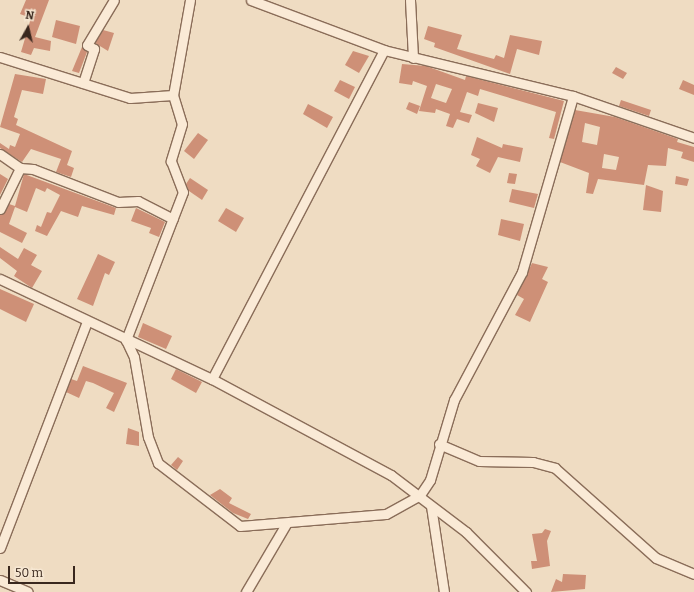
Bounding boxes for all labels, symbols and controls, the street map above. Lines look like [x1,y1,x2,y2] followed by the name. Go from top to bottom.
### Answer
[8,8,48,48] north arrow
[25,9,35,23] text: N
[10,558,77,584] scale bar
[15,566,43,580] text: 50 m

